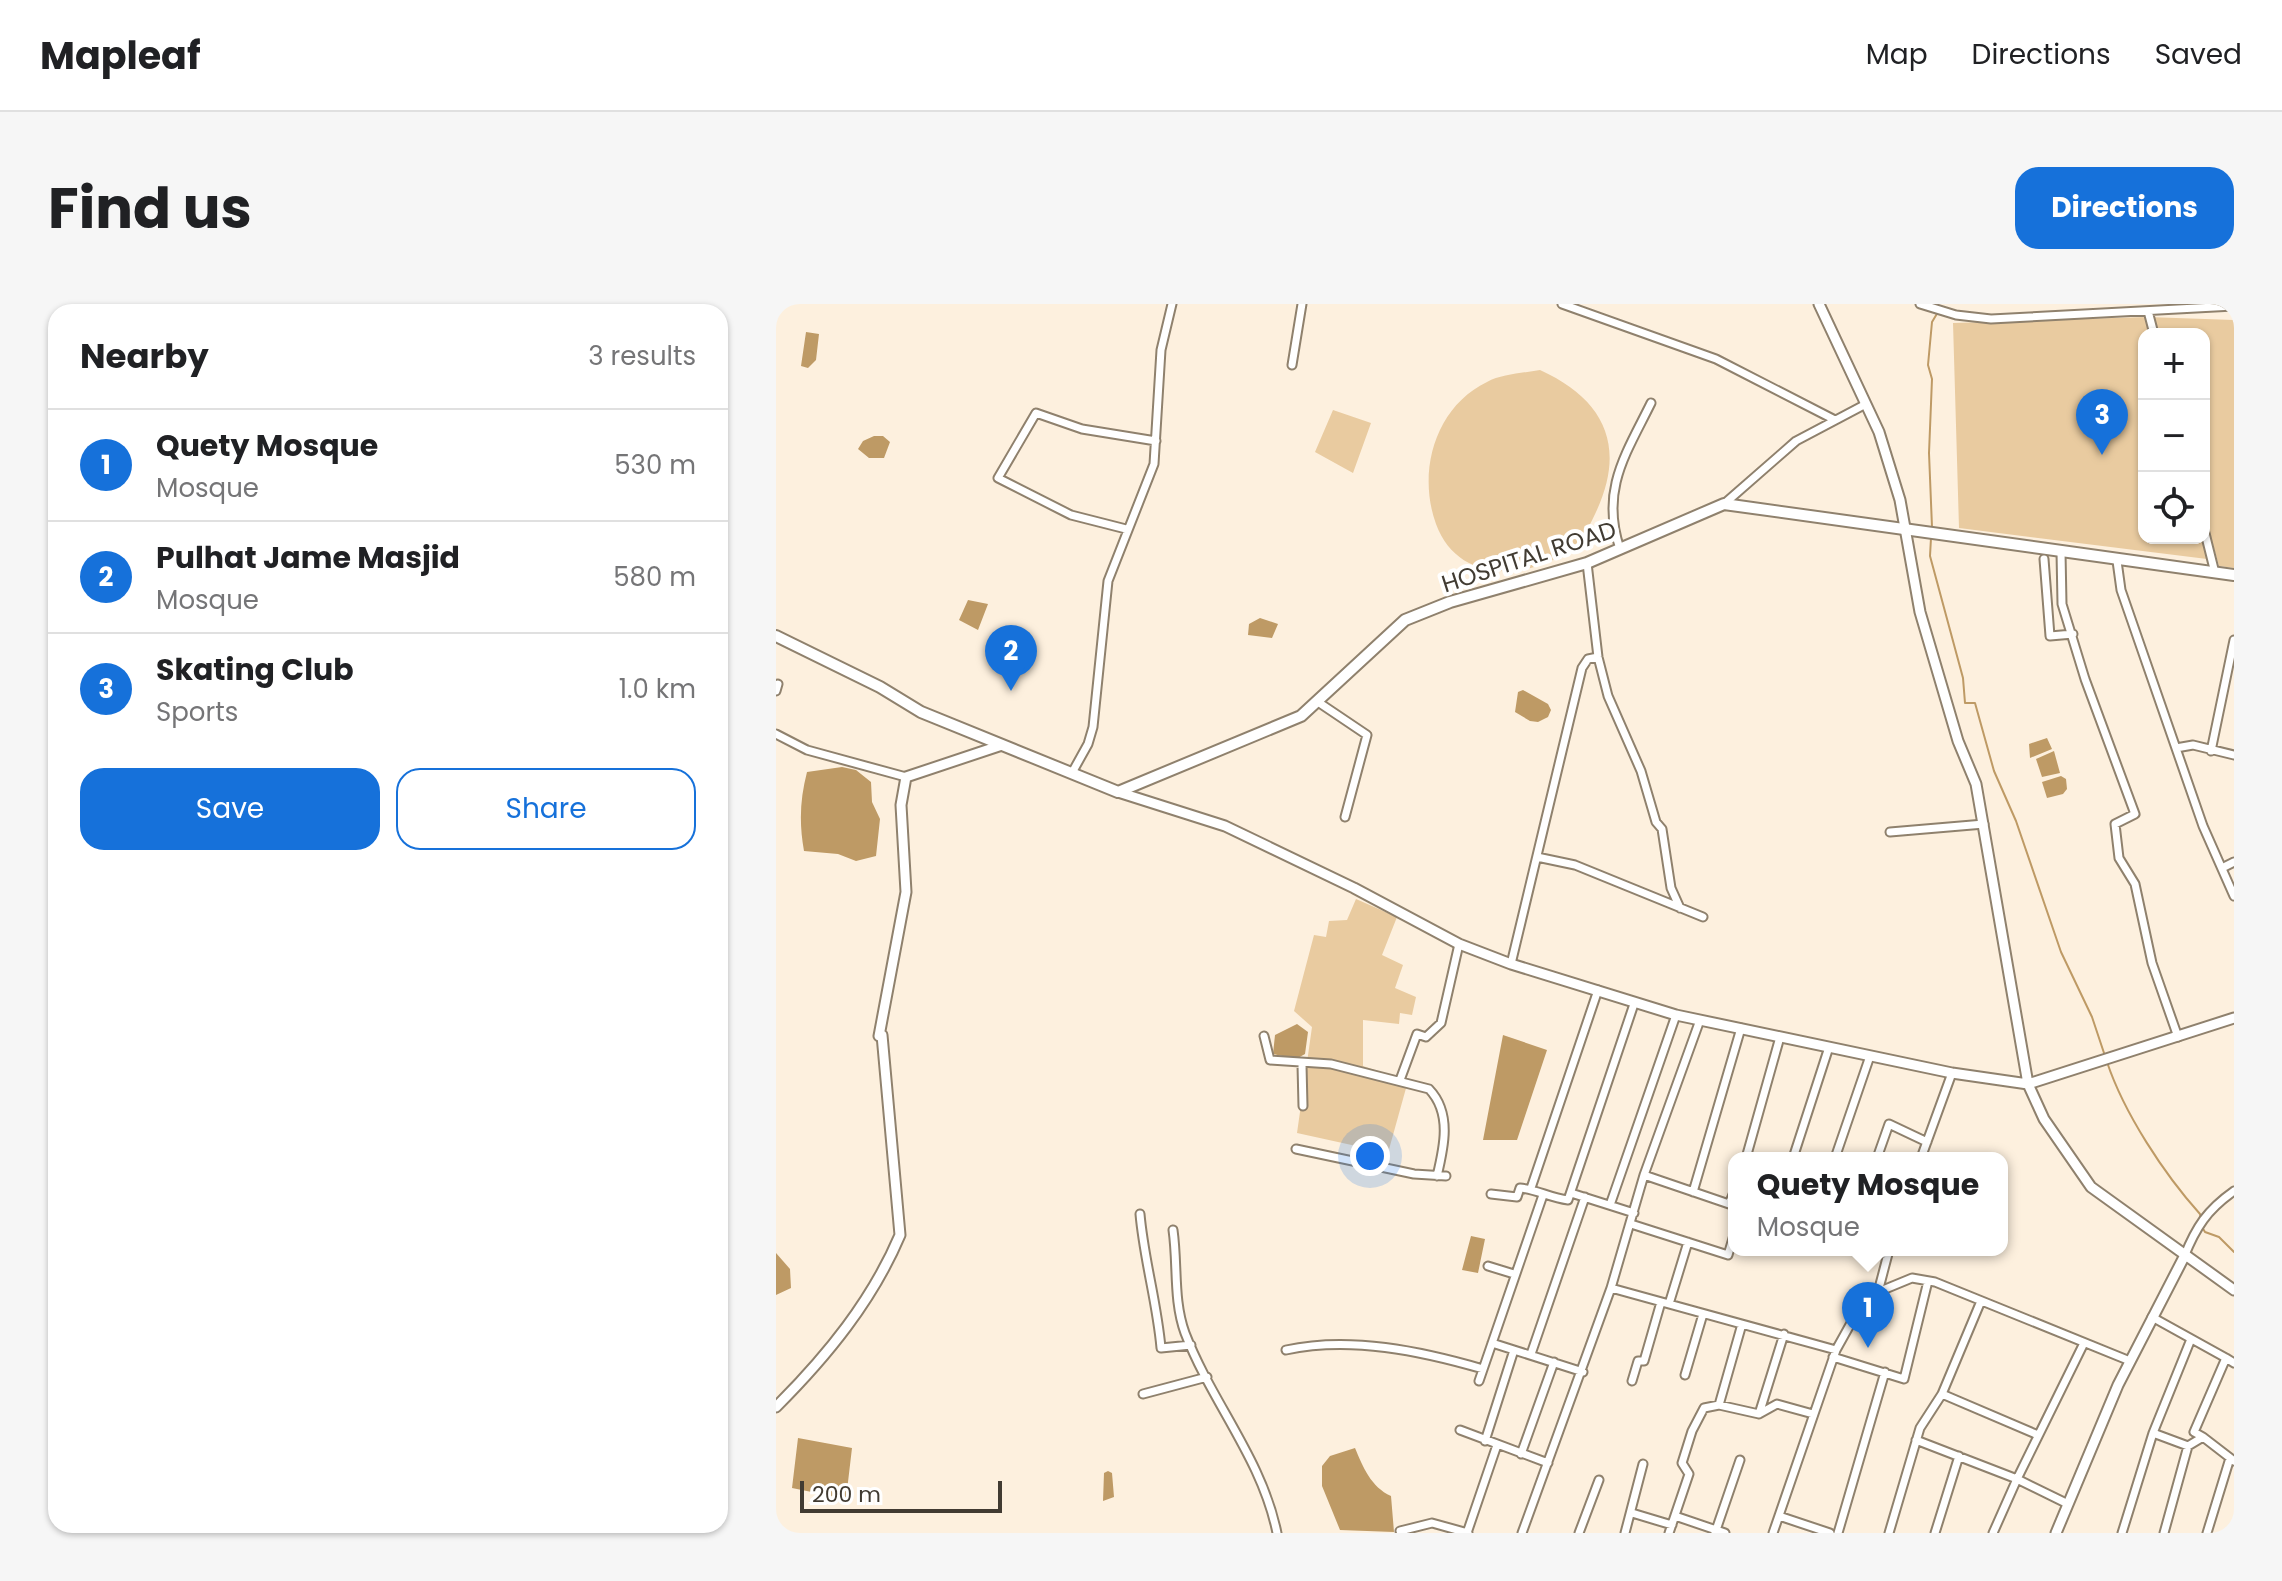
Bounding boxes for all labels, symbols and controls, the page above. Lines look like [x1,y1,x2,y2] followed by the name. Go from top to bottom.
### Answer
[40,29,201,82] text: Mapleaf
[1866,35,1928,74] text: Map
[1972,35,2111,74] text: Directions
[2155,35,2242,74] text: Saved
[2015,167,2234,249] button: Directions
[48,169,252,248] text: Find us
[2138,328,2210,544] map controls
[2138,328,2210,400] button: +
[80,332,209,380] text: Nearby
[588,338,696,374] text: 3 results
[2076,389,2128,455] pin: 3
[2138,400,2210,472] button: −
[156,424,378,467] text: Quety Mosque
[101,447,111,483] text: 1
[614,447,696,483] text: 530 m
[156,470,259,506] text: Mosque
[2138,472,2210,544] button: locate
[1437,513,1620,600] street label: HOSPITAL ROAD
[156,536,460,579] text: Pulhat Jame Masjid
[99,559,113,595] text: 2
[613,559,696,595] text: 580 m
[156,582,259,618] text: Mosque
[985,625,1037,691] pin: 2
[156,648,354,691] text: Skating Club
[98,671,114,707] text: 3
[619,671,696,707] text: 1.0 km
[156,694,238,730] text: Sports
[80,768,380,850] button: Save
[396,768,696,850] button: Share
[1350,1136,1390,1176] your location
[1728,1152,2008,1256] popup
[1757,1163,1979,1206] text: Quety Mosque
[1757,1209,1860,1245] text: Mosque
[1842,1282,1894,1348] pin: 1
[800,1477,1002,1513] scale bar
[812,1479,881,1510] text: 200 m

